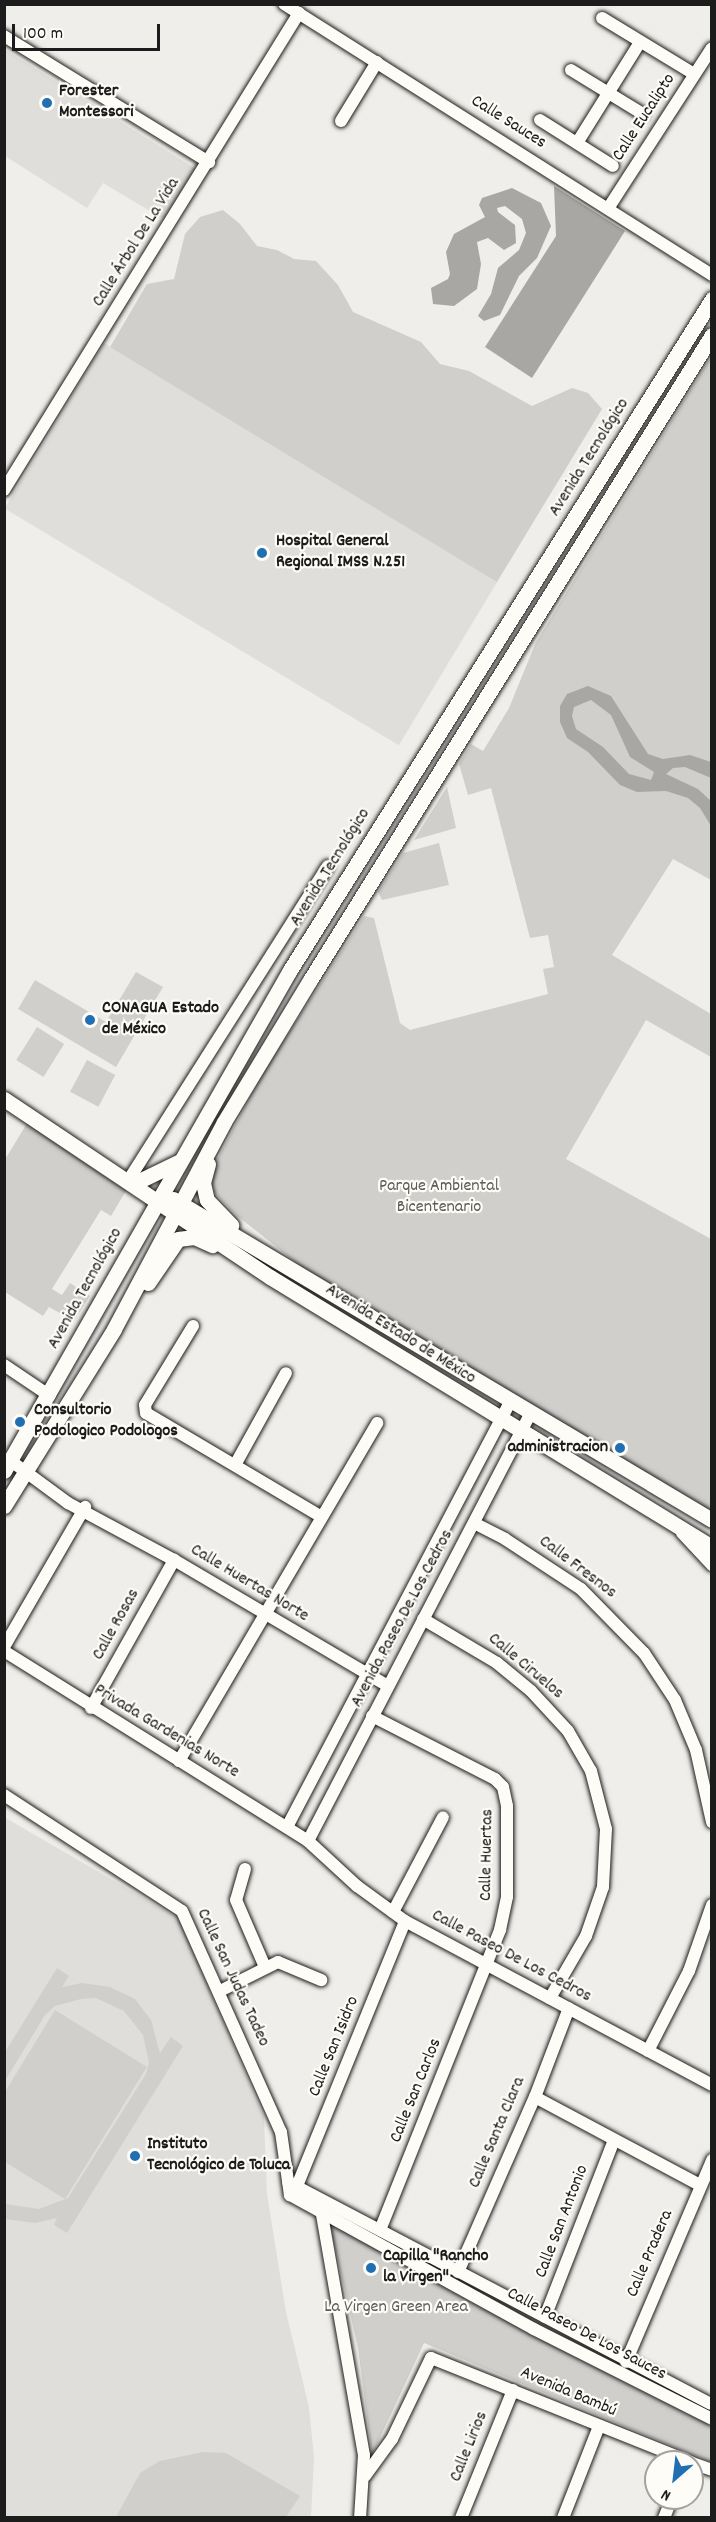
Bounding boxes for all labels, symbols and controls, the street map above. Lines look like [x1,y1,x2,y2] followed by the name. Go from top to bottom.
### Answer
[15,12,164,50] scale bar
[23,22,63,47] text: 100 m
[609,70,681,166] street label: Calle Eucalipto
[59,82,134,124] place label: Forester Montessori
[466,91,550,155] street label: Calle Sauces
[40,96,54,110] marker: Forester Montessori
[89,174,185,312] street label: Calle Árbol De La Vida
[545,395,635,521] street label: Avenida Tecnológico
[276,532,405,574] place label: Hospital General Regional IMSS N.251
[253,544,271,562] marker: Hospital General Regional IMSS N.251
[286,805,376,931] street label: Avenida Tecnológico
[102,999,219,1042] place label: CONAGUA Estado de México
[83,1013,97,1027] marker: CONAGUA Estado de México
[379,1177,499,1220] park label: Parque Ambiental Bicentenario
[44,1225,128,1353] street label: Avenida Tecnológico
[321,1280,479,1390] street label: Avenida Estado de México
[34,1401,178,1444] place label: Consultorio Podologico Podologos
[11,1413,29,1431] marker: Consultorio Podologico Podologos
[508,1437,608,1459] place label: administracion
[613,1441,627,1455] marker: administracion
[347,1527,459,1711] street label: Avenida Paseo De Los Cedros
[534,1532,620,1604] street label: Calle Fresnos
[186,1540,312,1628] street label: Calle Huertas Norte
[89,1586,145,1664] street label: Calle Rosas
[483,1629,567,1705] street label: Calle Ciruelos
[89,1680,243,1784] street label: Privada Gardenias Norte
[476,1809,500,1901] street label: Calle Huertas
[191,1906,273,2050] street label: Calle San Judas Tadeo
[427,1906,595,2008] street label: Calle Paseo De Los Cedros
[305,1994,365,2100] street label: Calle San Isidro
[386,2036,448,2146] street label: Calle San Carlos
[465,2074,531,2192] street label: Calle Santa Clara
[147,2135,290,2178] place label: Instituto Tecnológico de Toluca
[128,2149,142,2163] marker: Instituto Tecnológico de Toluca
[532,2162,594,2282] street label: Calle San Antonio
[623,2207,679,2301] street label: Calle Pradera
[383,2247,488,2290] place label: Capilla "Rancho la Virgen"
[364,2261,378,2275] marker: Capilla "Rancho la Virgen"
[503,2284,669,2386] street label: Calle Paseo De Los Sauces
[324,2297,468,2319] park label: La Virgen Green Area
[516,2363,620,2423] street label: Avenida Bambú
[446,2409,494,2485] street label: Calle Lirios
[644,2450,704,2510] north arrow
[657,2483,675,2507] text: N

